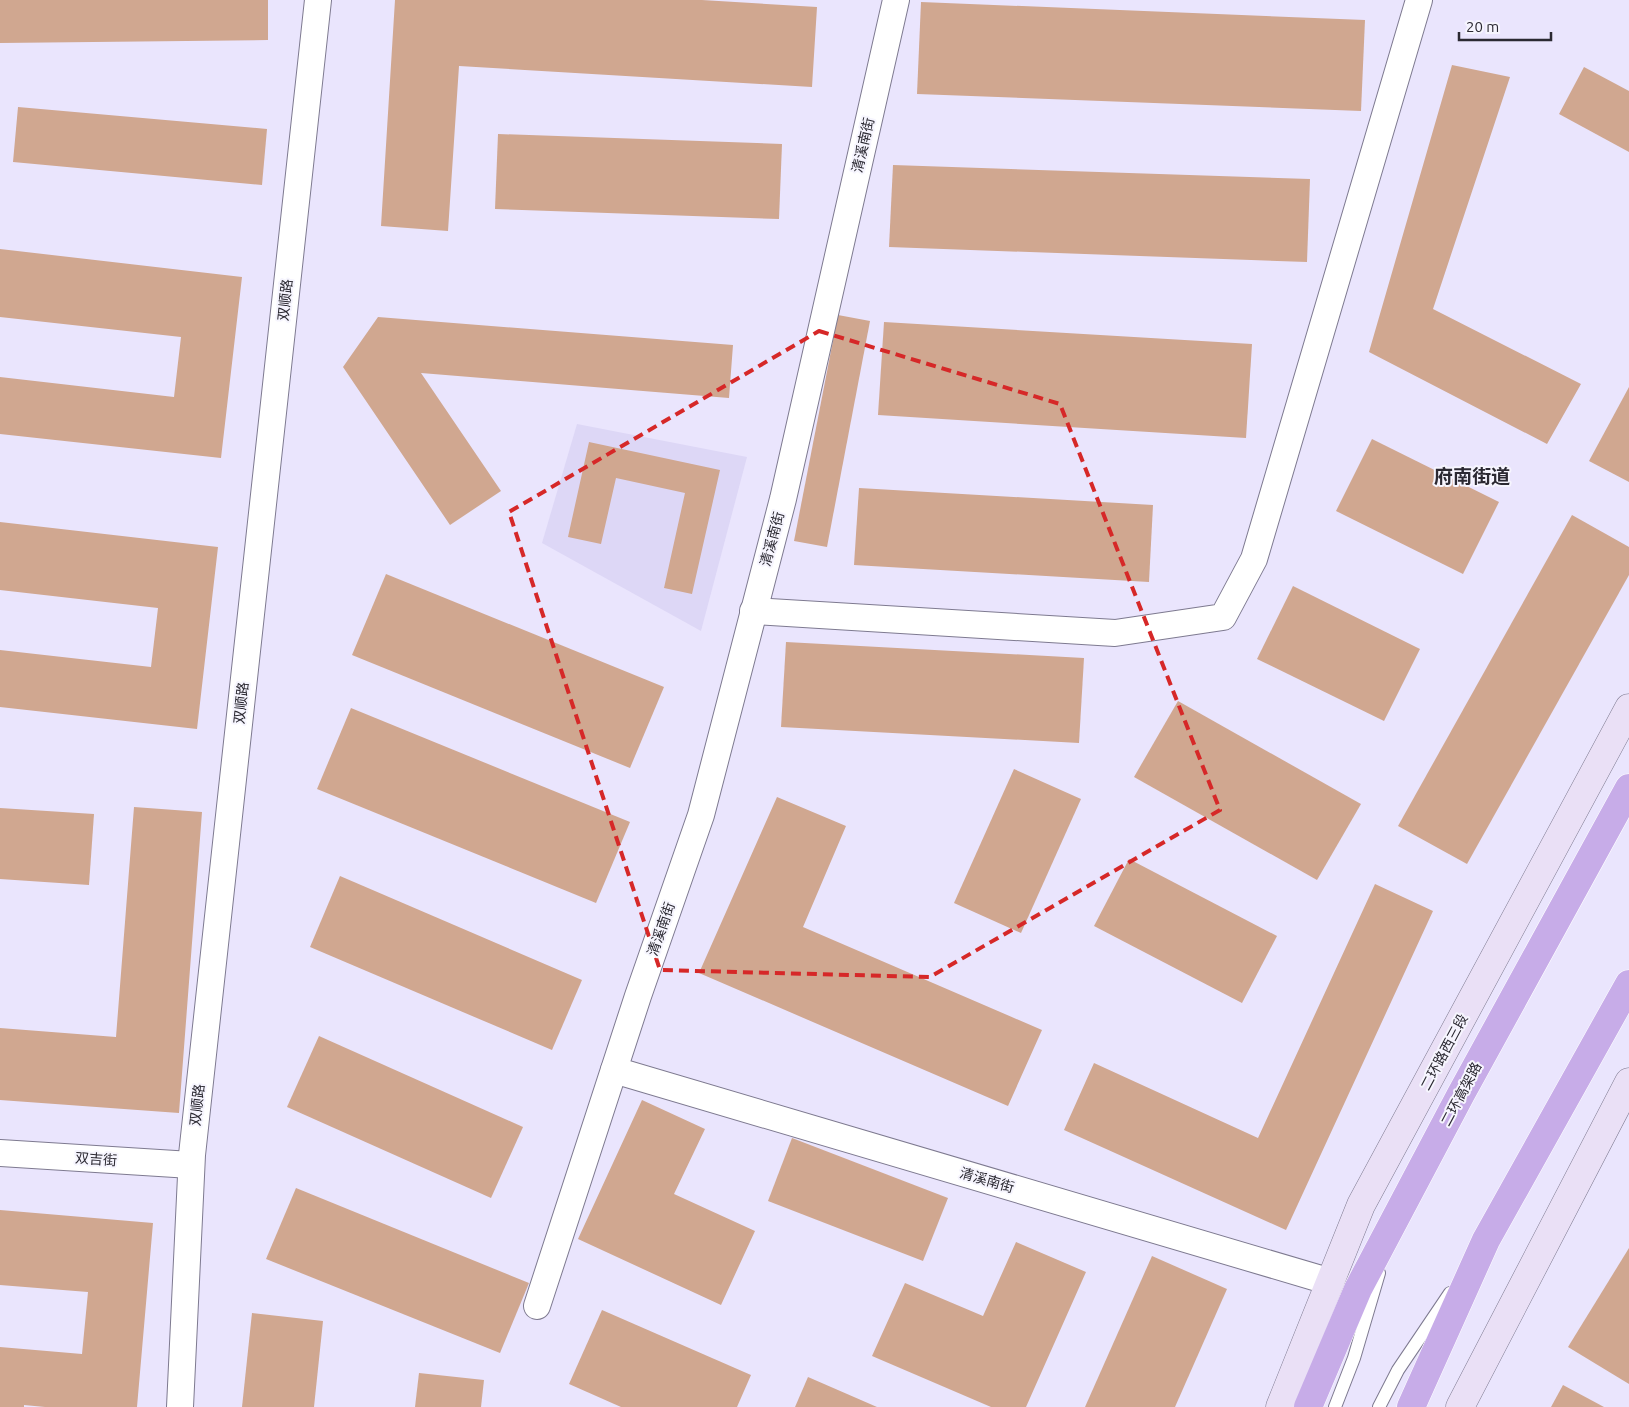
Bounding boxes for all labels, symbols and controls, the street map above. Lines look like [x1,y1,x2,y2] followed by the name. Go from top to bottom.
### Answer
[1459,10,1552,42] scale bar
[1466,18,1499,35] text: 20 m
[849,116,877,174] street label: 清溪南街
[275,278,295,322] street label: 双顺路
[1434,465,1510,487] district label: 府南街道
[757,510,787,568] street label: 清溪南街
[231,681,251,725] street label: 双顺路
[644,900,678,958] street label: 清溪南街
[1417,1011,1471,1093] street label: 二环路西三段
[1438,1059,1484,1129] street label: 二环高架路
[187,1083,207,1127] street label: 双顺路
[74,1150,118,1168] street label: 双吉街
[958,1165,1016,1195] street label: 清溪南街

